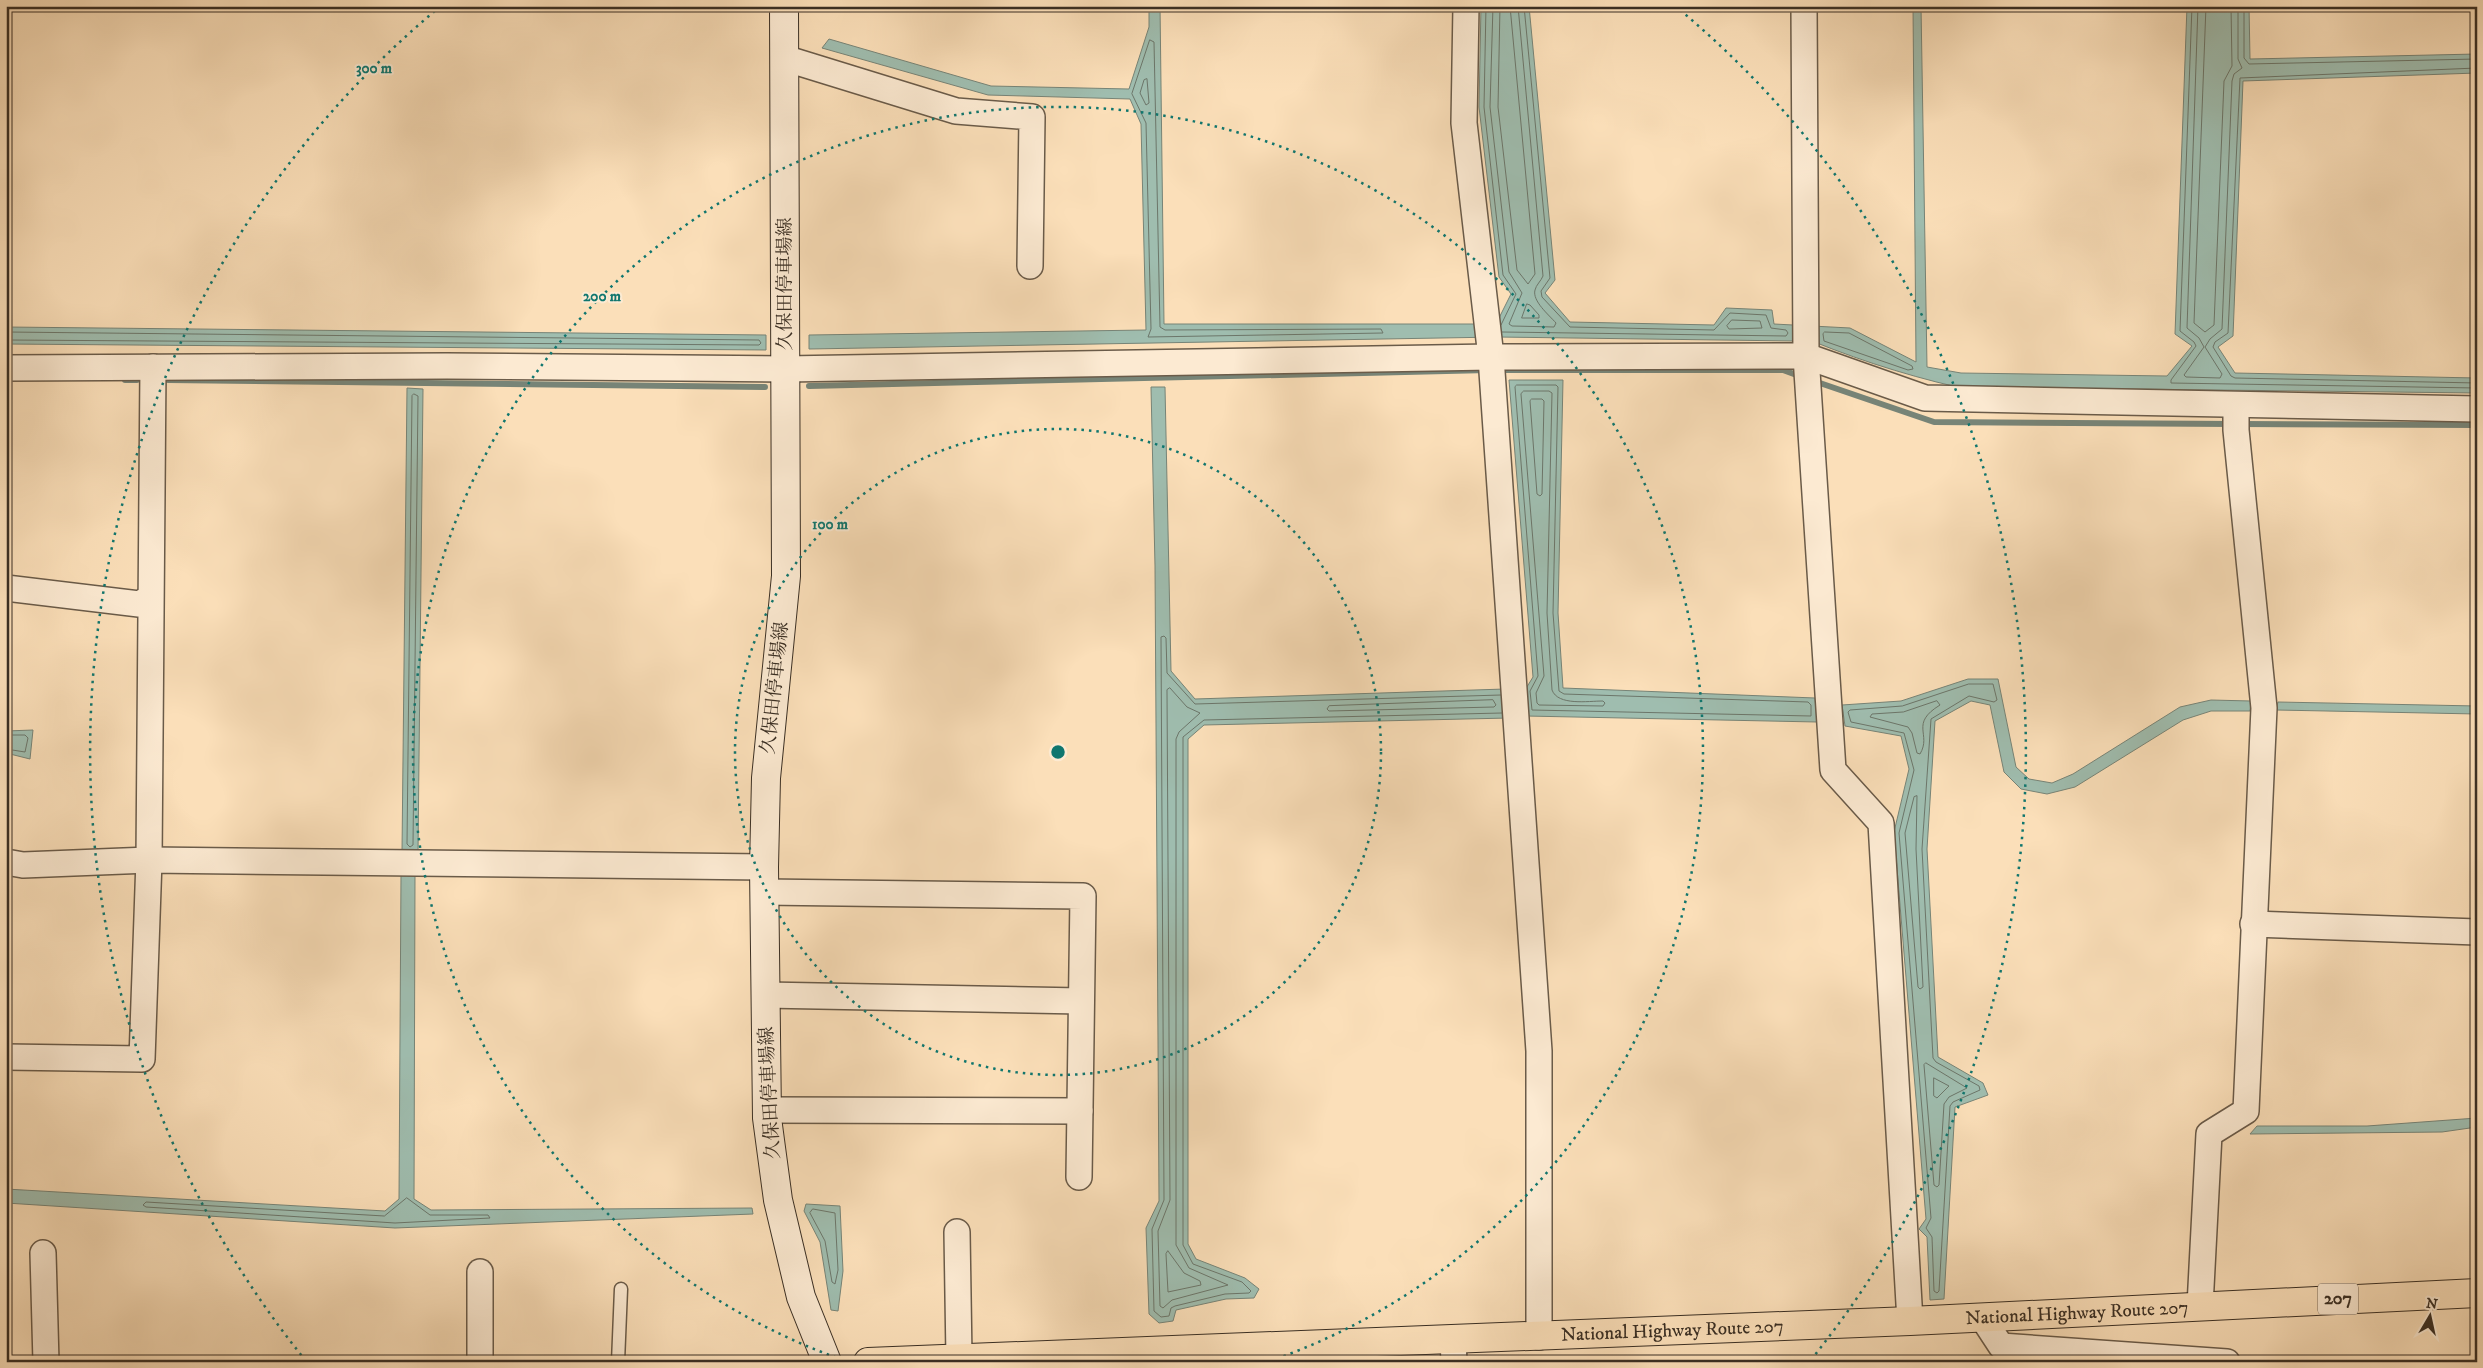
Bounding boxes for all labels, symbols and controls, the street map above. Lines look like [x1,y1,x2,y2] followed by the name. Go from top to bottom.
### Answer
[356,59,393,78] text: 300 m
[774,217,797,351] street label: 久保田停車場線
[583,287,622,306] text: 200 m
[812,515,849,534] text: 100 m
[757,621,793,755] street label: 久保田停車場線
[1049,743,1067,761] centre of rings
[755,1026,785,1160] street label: 久保田停車場線
[2318,1284,2358,1315] road number: 207
[2406,1290,2456,1340] north arrow
[2425,1294,2439,1314] text: N
[1965,1296,2189,1330] street label: National Highway Route 207
[1560,1314,1784,1346] street label: National Highway Route 207

